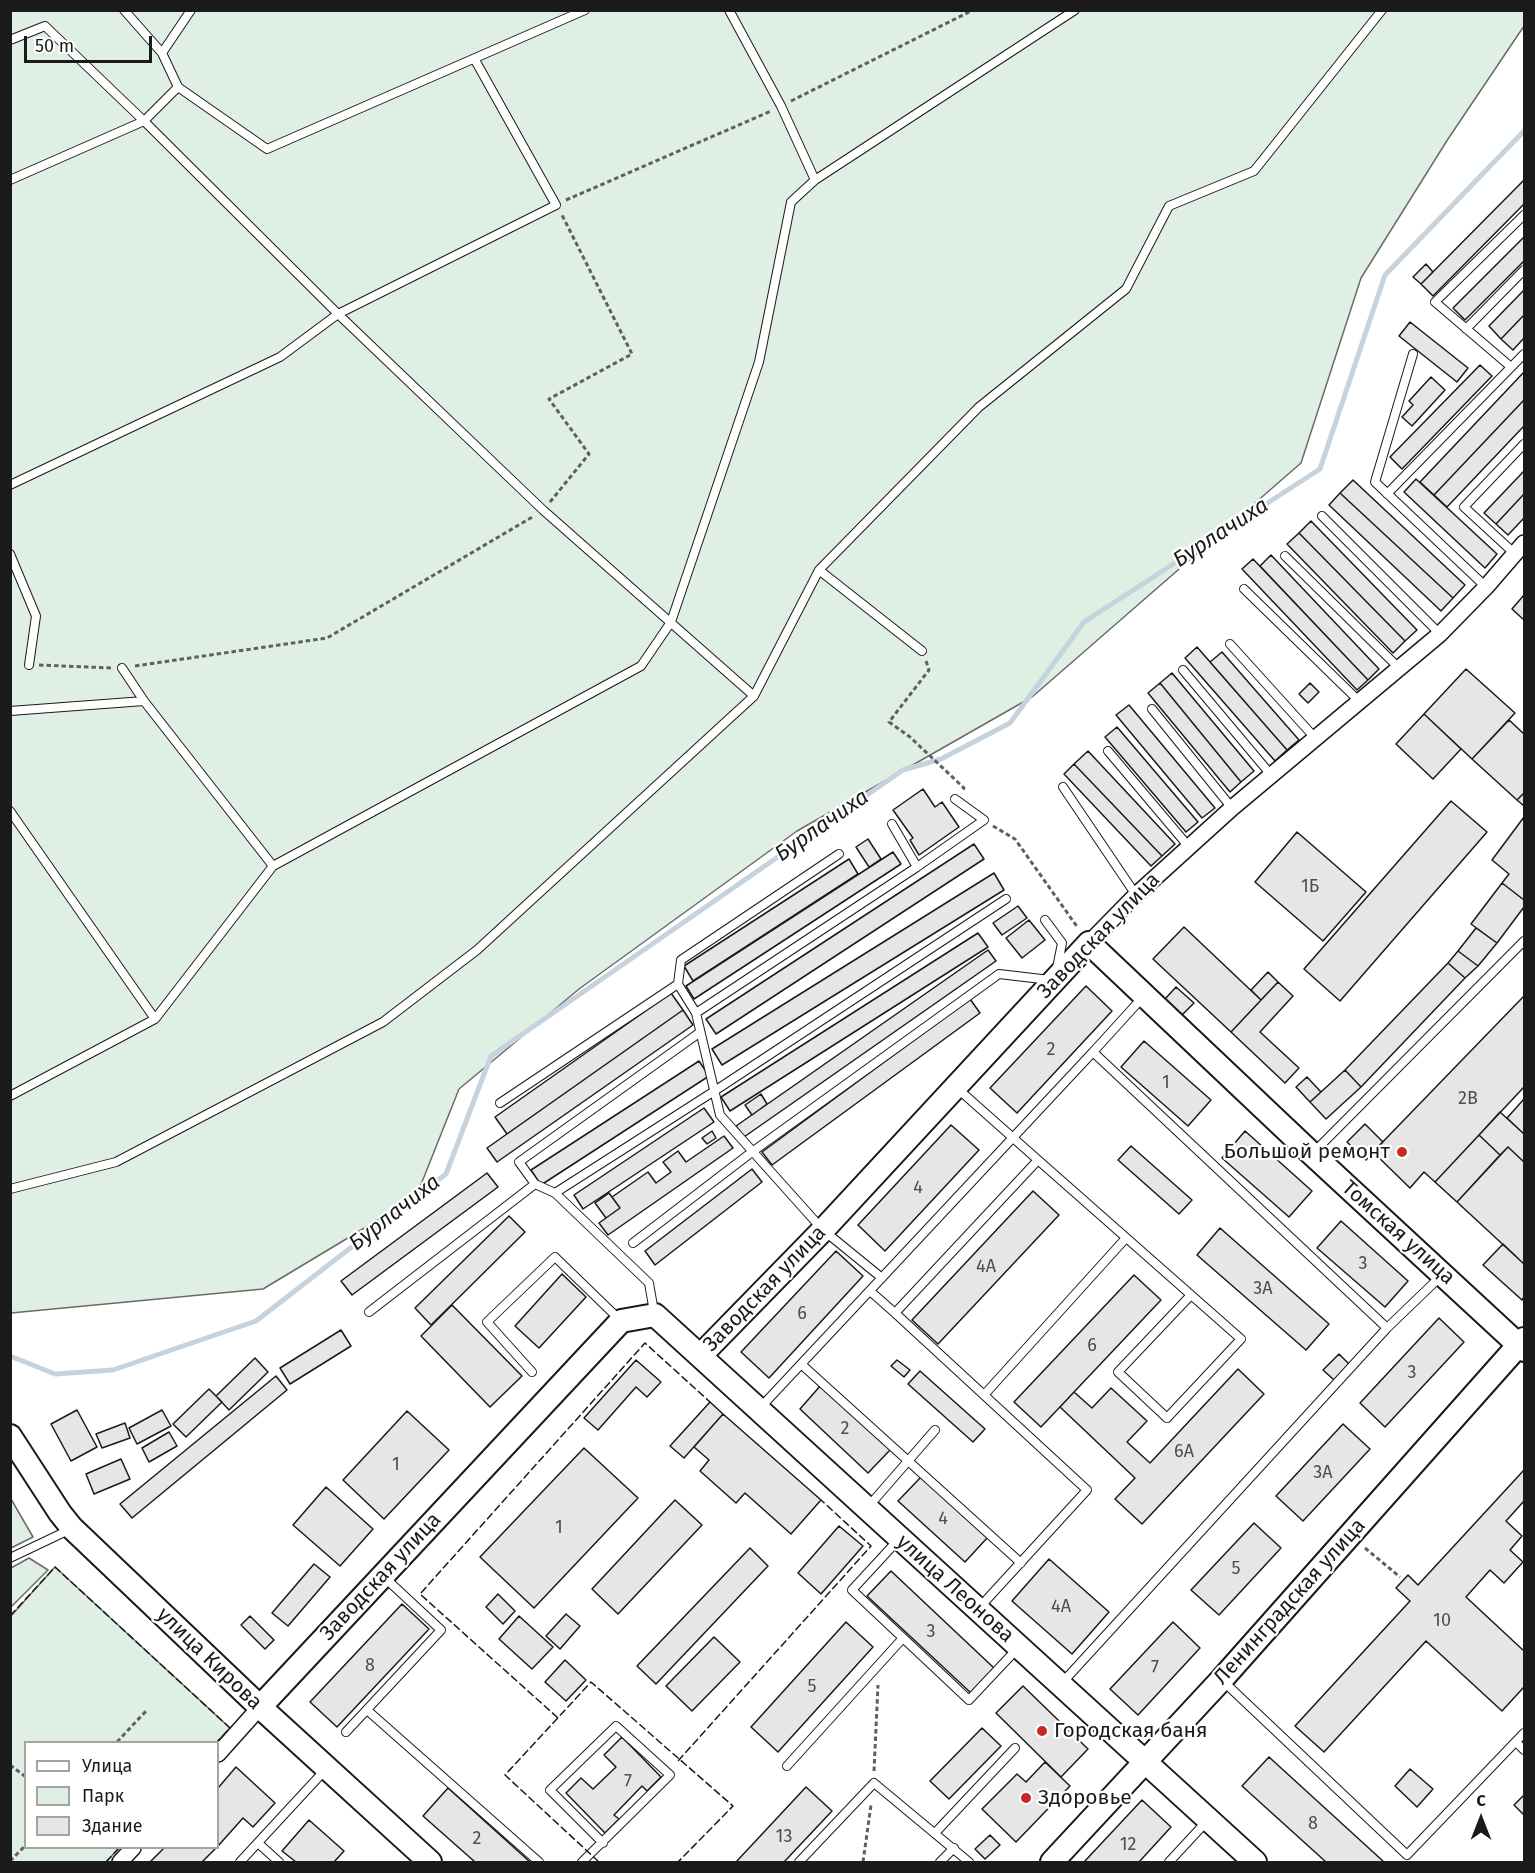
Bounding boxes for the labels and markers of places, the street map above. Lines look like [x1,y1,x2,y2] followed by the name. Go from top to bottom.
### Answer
[1224,1139,1390,1165] place label: Большой ремонт
[1395,1145,1409,1159] marker: Большой ремонт
[1054,1718,1208,1744] place label: Городская баня
[1035,1724,1049,1738] marker: Городская баня
[1038,1785,1132,1811] place label: Здоровье
[1019,1791,1033,1805] marker: Здоровье

